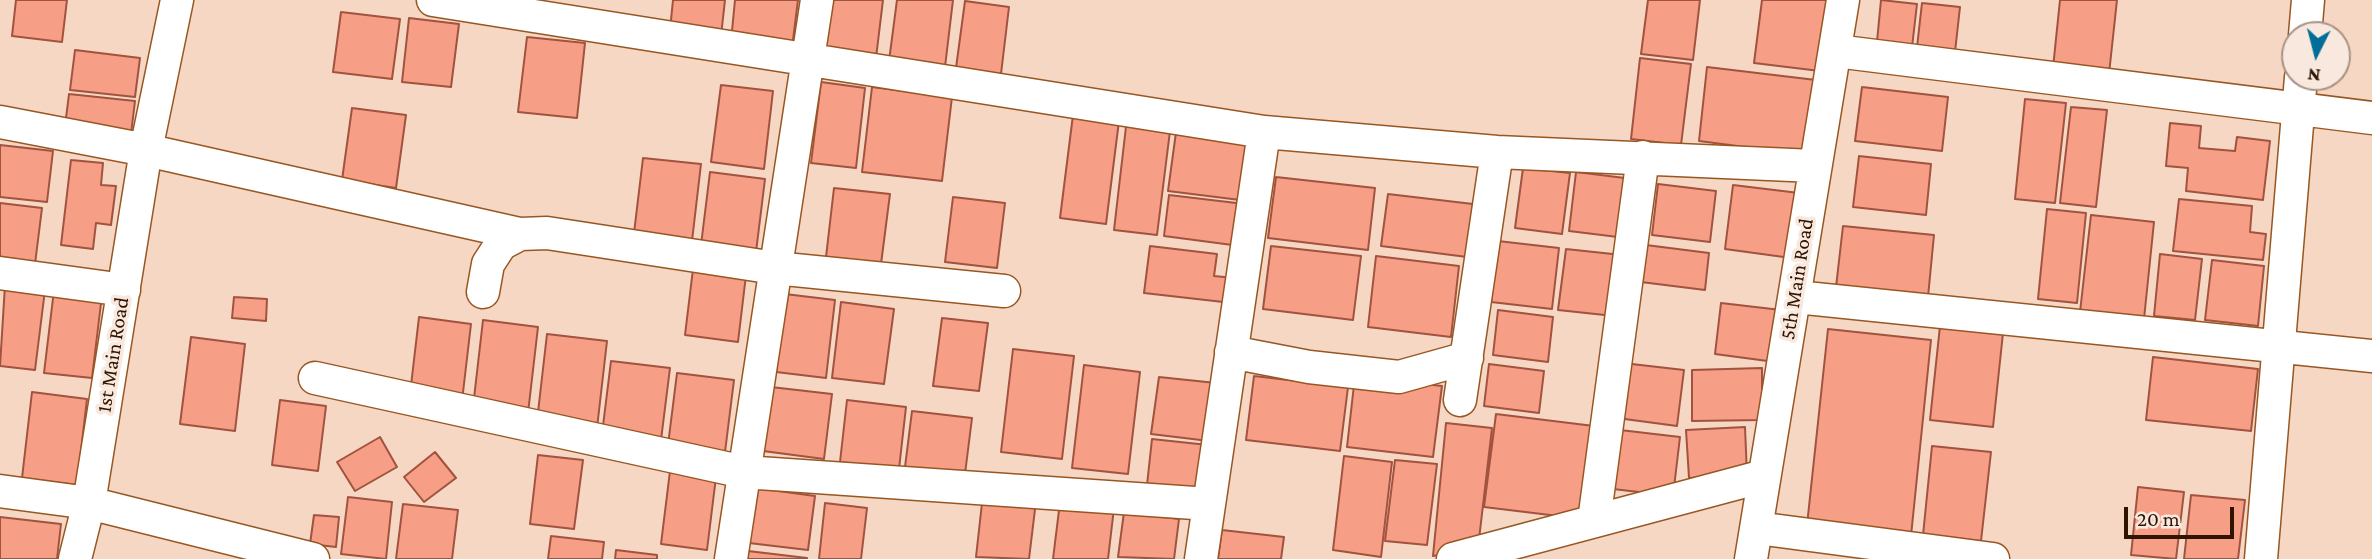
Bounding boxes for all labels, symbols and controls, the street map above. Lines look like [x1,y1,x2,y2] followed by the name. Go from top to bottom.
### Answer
[2281,21,2351,91] north arrow
[2306,64,2322,87] text: N
[1775,217,1819,341] street label: 5th Main Road
[91,295,135,415] street label: 1st Main Road
[2127,492,2237,536] scale bar
[2137,507,2180,531] text: 20 m

